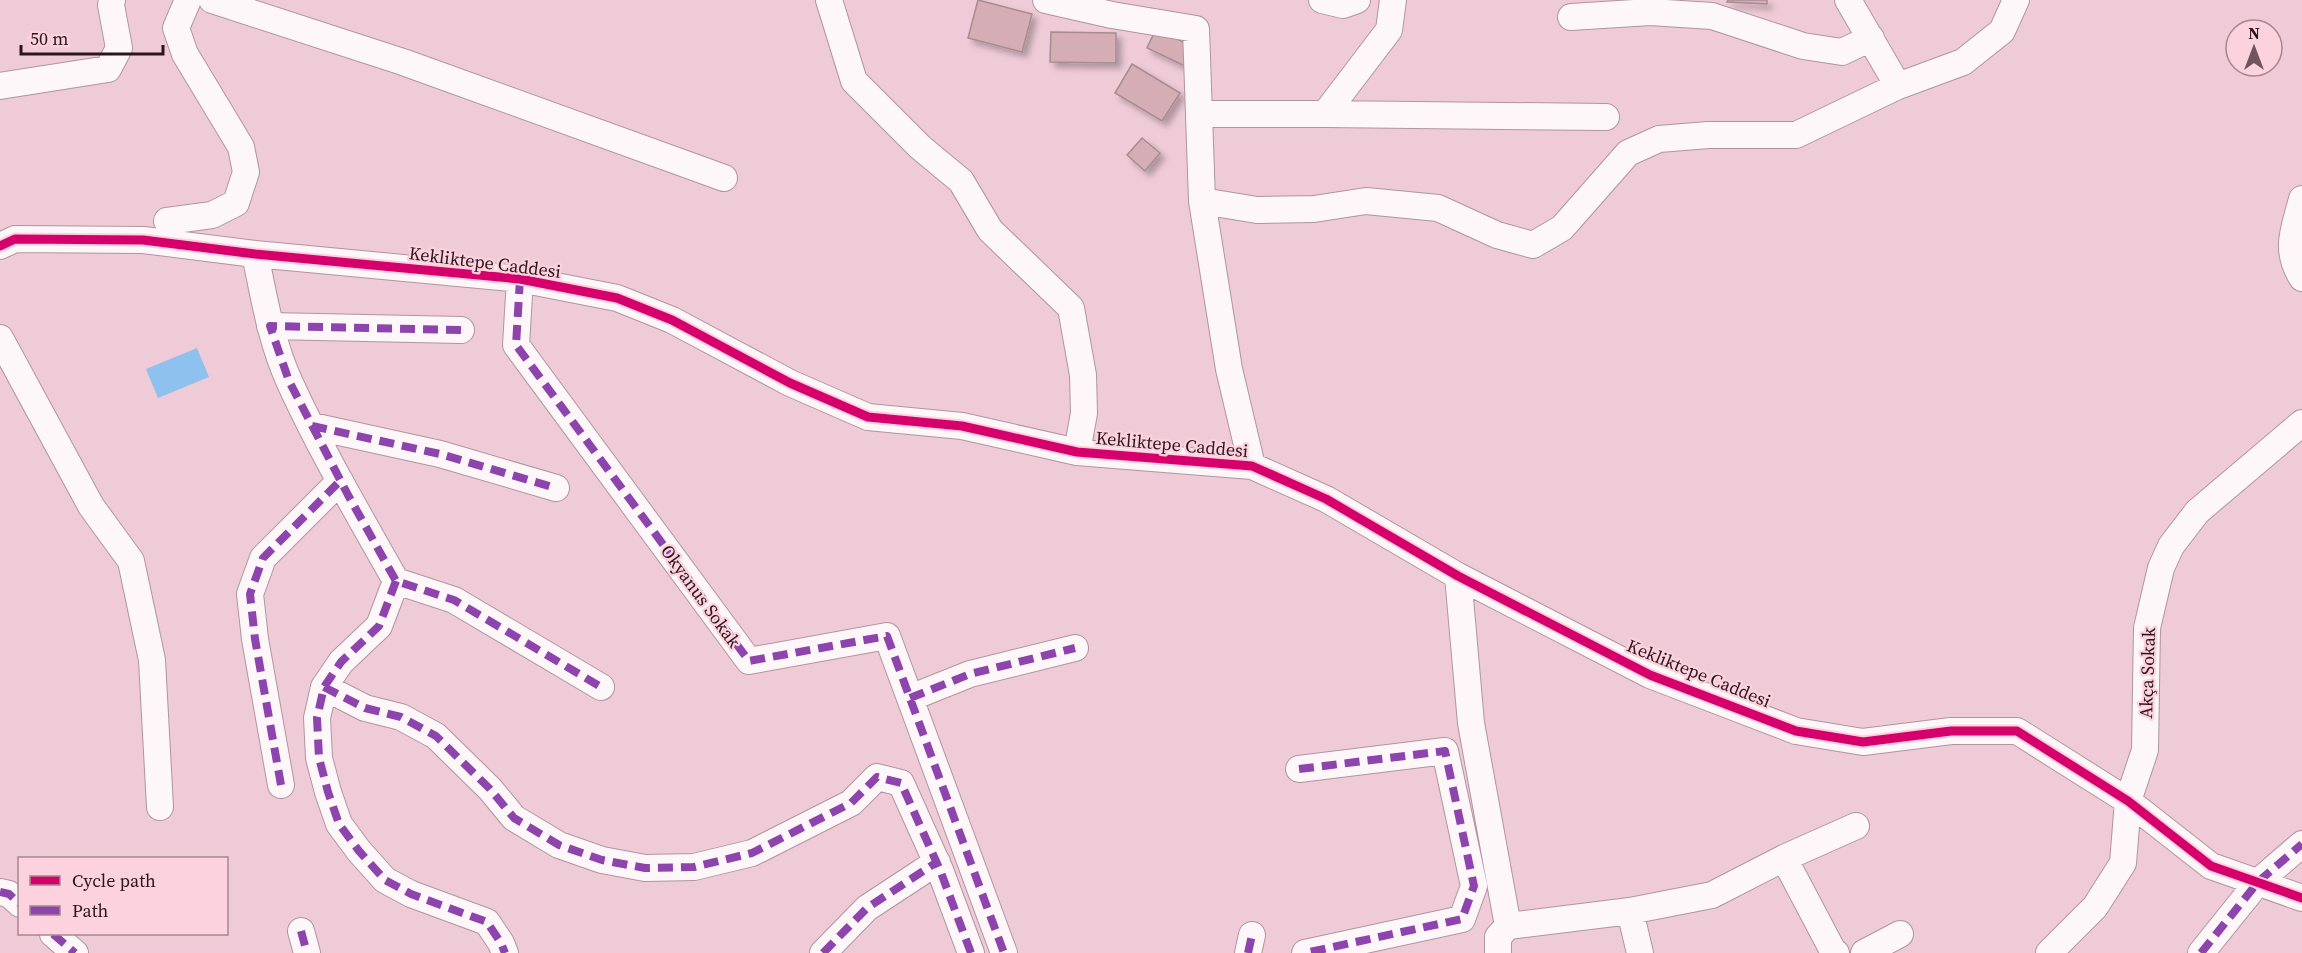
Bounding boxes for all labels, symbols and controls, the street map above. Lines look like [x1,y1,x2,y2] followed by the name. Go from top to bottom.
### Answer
[21,18,164,56] scale bar
[2224,18,2284,78] north arrow
[2248,22,2260,44] text: N
[30,26,68,51] text: 50 m
[408,240,562,284] street label: Kekliktepe Caddesi
[1095,425,1249,463] street label: Kekliktepe Caddesi
[655,539,747,653] street label: Okyanus Sokak
[2133,627,2161,719] street label: Akça Sokak
[1623,633,1775,713] street label: Kekliktepe Caddesi
[18,857,228,935] legend
[72,868,156,893] text: Cycle path
[72,898,109,923] text: Path

